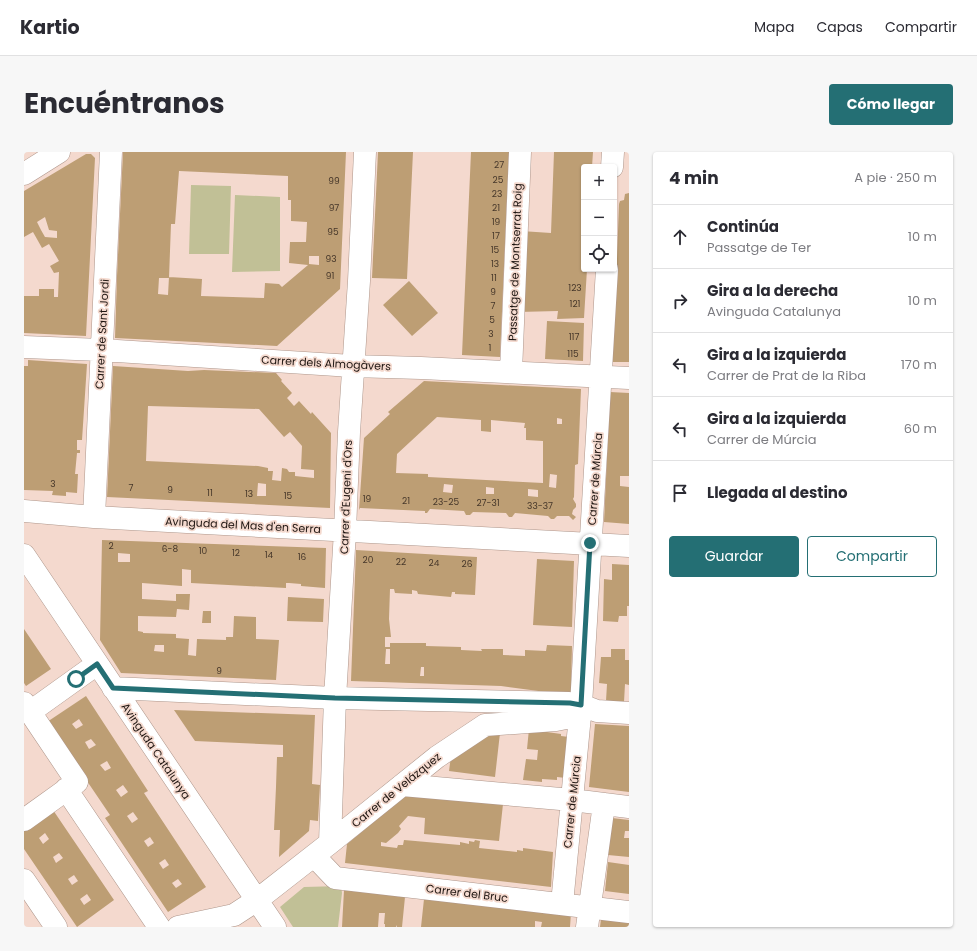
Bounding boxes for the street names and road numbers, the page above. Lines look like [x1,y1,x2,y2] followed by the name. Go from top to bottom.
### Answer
[504,183,526,341] street label: Passatge de Montserrat Roig
[91,278,113,389] street label: Carrer de Sant Jordi
[261,352,391,374] street label: Carrer dels Almogàvers
[584,432,606,526] street label: Carrer de Múrcia
[336,439,356,554] street label: Carrer d'Eugeni d'Ors
[165,513,321,537] street label: Avinguda del Mas d'en Serra
[118,700,194,802] street label: Avinguda Catalunya
[348,749,444,831] street label: Carrer de Velázquez
[559,755,585,849] street label: Carrer de Múrcia
[425,880,509,906] street label: Carrer del Bruc

